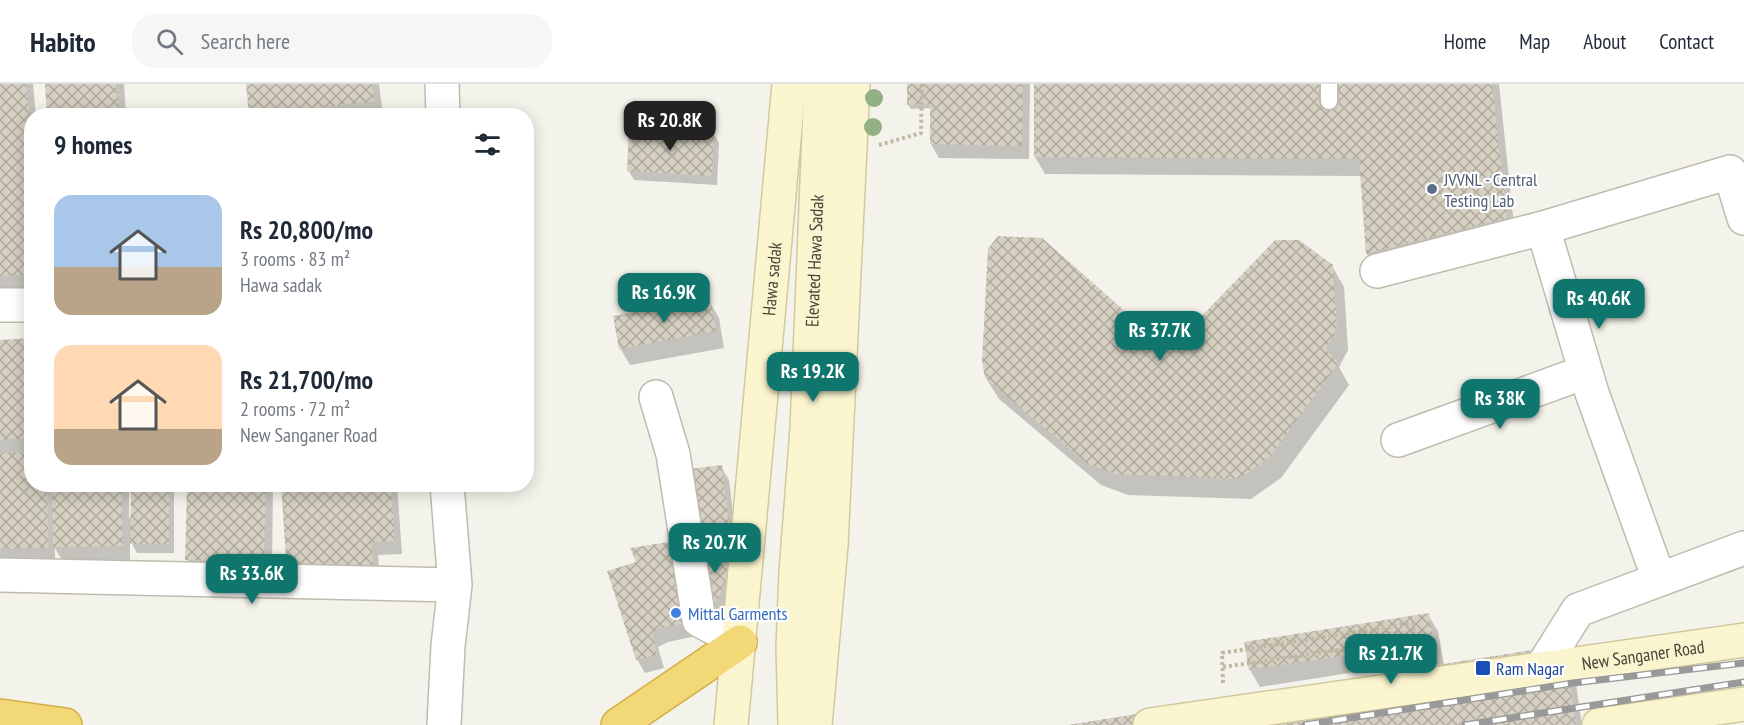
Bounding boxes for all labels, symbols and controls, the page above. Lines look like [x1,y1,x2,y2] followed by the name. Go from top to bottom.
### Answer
[132,14,552,68] search box
[30,23,96,60] text: Habito
[153,25,186,58] icon: search
[201,27,290,55] text: Search here
[1444,28,1486,55] text: Home
[1519,28,1550,55] text: Map
[1583,28,1626,55] text: About
[1659,28,1714,55] text: Contact
[608,101,732,152] pin: Rs 20.8K
[638,107,702,133] text: Rs 20.8K
[54,128,132,161] text: 9 homes
[471,128,504,161] icon: filters
[1443,168,1538,212] place label: JVVNL - Central Testing Lab
[1425,182,1439,196] marker: JVVNL - Central Testing Lab
[800,194,828,327] street label: Elevated Hawa Sadak
[240,213,373,246] text: Rs 20,800/mo
[102,219,174,291] icon: home
[757,241,786,317] street label: Hawa sadak
[240,246,350,272] text: 3 rooms · 83 m²
[240,272,322,298] text: Hawa sadak
[602,273,726,324] pin: Rs 16.9K
[632,279,696,305] text: Rs 16.9K
[1537,279,1661,330] pin: Rs 40.6K
[1567,285,1631,311] text: Rs 40.6K
[1098,311,1222,362] pin: Rs 37.7K
[1129,317,1191,343] text: Rs 37.7K
[751,352,875,403] pin: Rs 19.2K
[781,358,845,384] text: Rs 19.2K
[240,363,373,396] text: Rs 21,700/mo
[102,369,174,441] icon: home
[1451,379,1549,430] pin: Rs 38K
[1475,385,1525,411] text: Rs 38K
[240,396,350,422] text: 2 rooms · 72 m²
[240,422,377,448] text: New Sanganer Road
[653,523,777,574] pin: Rs 20.7K
[683,529,747,555] text: Rs 20.7K
[190,554,314,605] pin: Rs 33.6K
[220,560,284,586] text: Rs 33.6K
[688,602,788,625] place label: Mittal Garments
[669,606,683,620] marker: Mittal Garments
[1329,634,1453,685] pin: Rs 21.7K
[1580,634,1706,675] street label: New Sanganer Road
[1359,640,1423,666] text: Rs 21.7K
[1496,657,1564,680] place label: Ram Nagar
[1474,659,1492,677] marker: Ram Nagar

